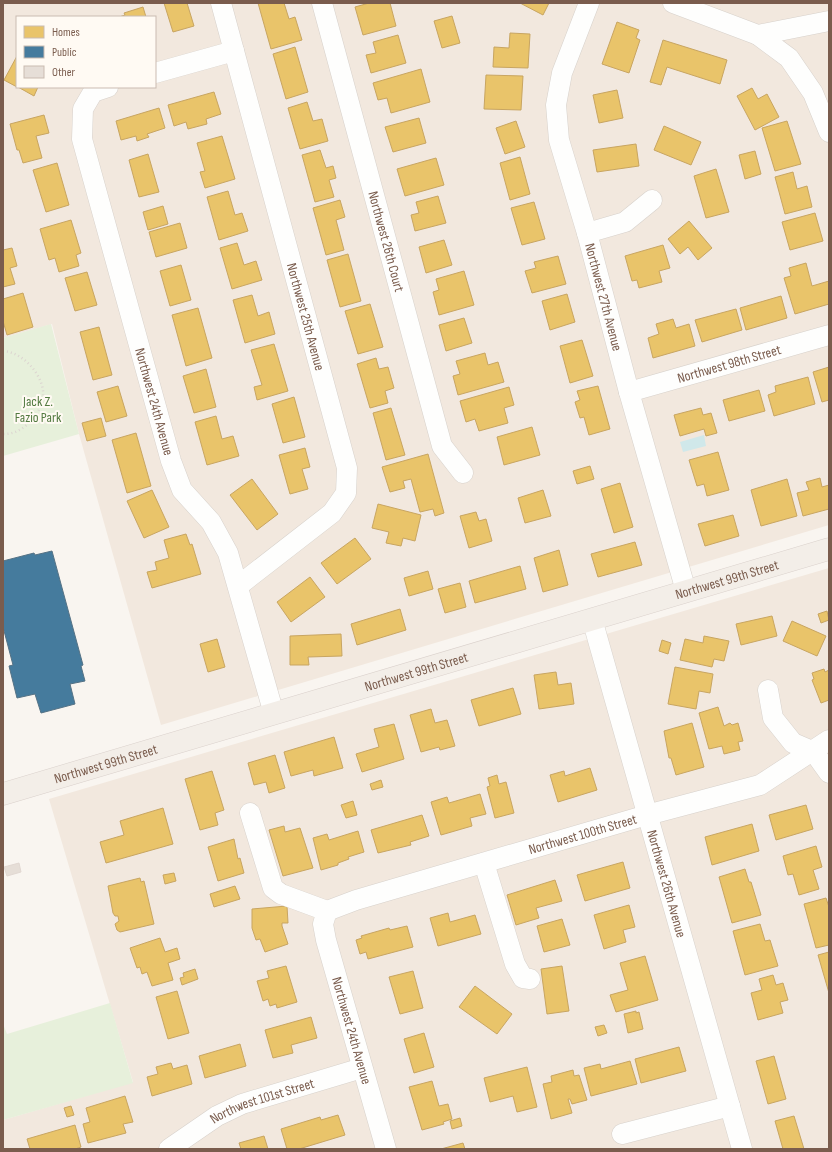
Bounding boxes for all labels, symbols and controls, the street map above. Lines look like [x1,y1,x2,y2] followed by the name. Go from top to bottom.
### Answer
[16,16,156,88] legend
[52,25,80,40] text: Homes
[52,45,77,60] text: Public
[52,65,76,80] text: Other
[364,189,408,294] street label: Northwest 26th Court
[581,241,626,353] street label: Northwest 27th Avenue
[283,261,328,372] street label: Northwest 25th Avenue
[675,341,783,387] street label: Northwest 98th Street
[131,346,177,457] street label: Northwest 24th Avenue
[15,393,62,426] park label: Jack Z. Fazio Park
[673,556,781,603] street label: Northwest 99th Street
[363,649,470,695] street label: Northwest 99th Street
[52,741,159,787] street label: Northwest 99th Street
[527,810,639,858] street label: Northwest 100th Street
[643,828,690,940] street label: Northwest 26th Avenue
[328,975,375,1086] street label: Northwest 24th Avenue
[207,1075,316,1127] street label: Northwest 101st Street

